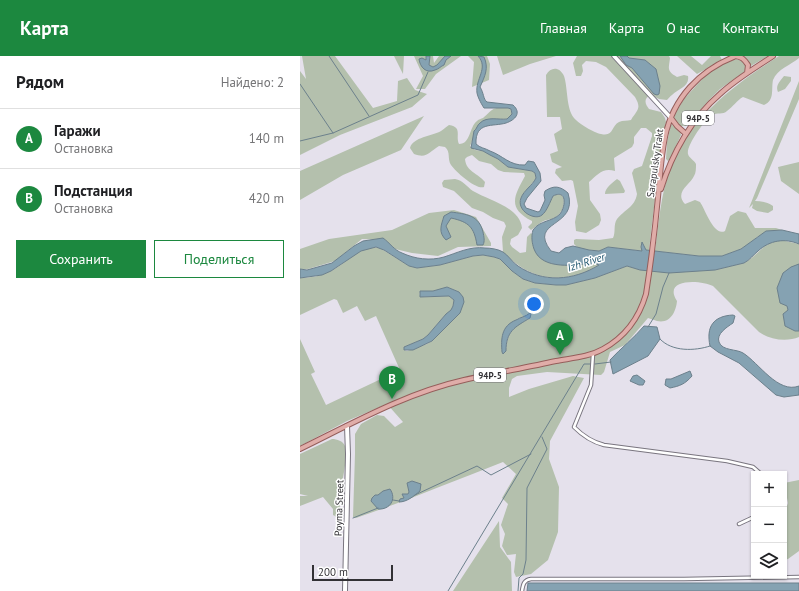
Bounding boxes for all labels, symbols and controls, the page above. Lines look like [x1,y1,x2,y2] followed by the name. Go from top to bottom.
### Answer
[20,16,69,40] text: Карта
[540,19,587,37] text: Главная
[609,19,644,37] text: Карта
[666,19,700,37] text: О нас
[722,19,779,37] text: Контакты
[16,71,64,93] text: Рядом
[221,74,284,91] text: Найдено: 2
[682,111,714,125] road number: 94Р-5
[54,121,101,140] text: Гаражи
[644,127,666,198] street label: Sarapulsky Trakt
[25,130,33,147] text: A
[249,130,284,147] text: 140 m
[54,140,113,157] text: Остановка
[54,181,132,200] text: Подстанция
[25,190,33,207] text: B
[249,190,284,207] text: 420 m
[54,200,113,217] text: Остановка
[16,240,146,278] button: Сохранить
[154,240,284,278] button: Поделиться
[565,249,608,275] water label: Izh River
[524,294,544,314] your location
[547,322,573,355] pin: A
[379,366,405,399] pin: B
[474,368,506,382] road number: 94Р-5
[751,471,787,579] map controls
[751,471,787,507] button: +
[332,479,347,536] street label: Poyma Street
[751,507,787,543] button: −
[751,543,787,579] button: layers
[312,563,393,582] scale bar
[318,565,348,579] text: 200 m

